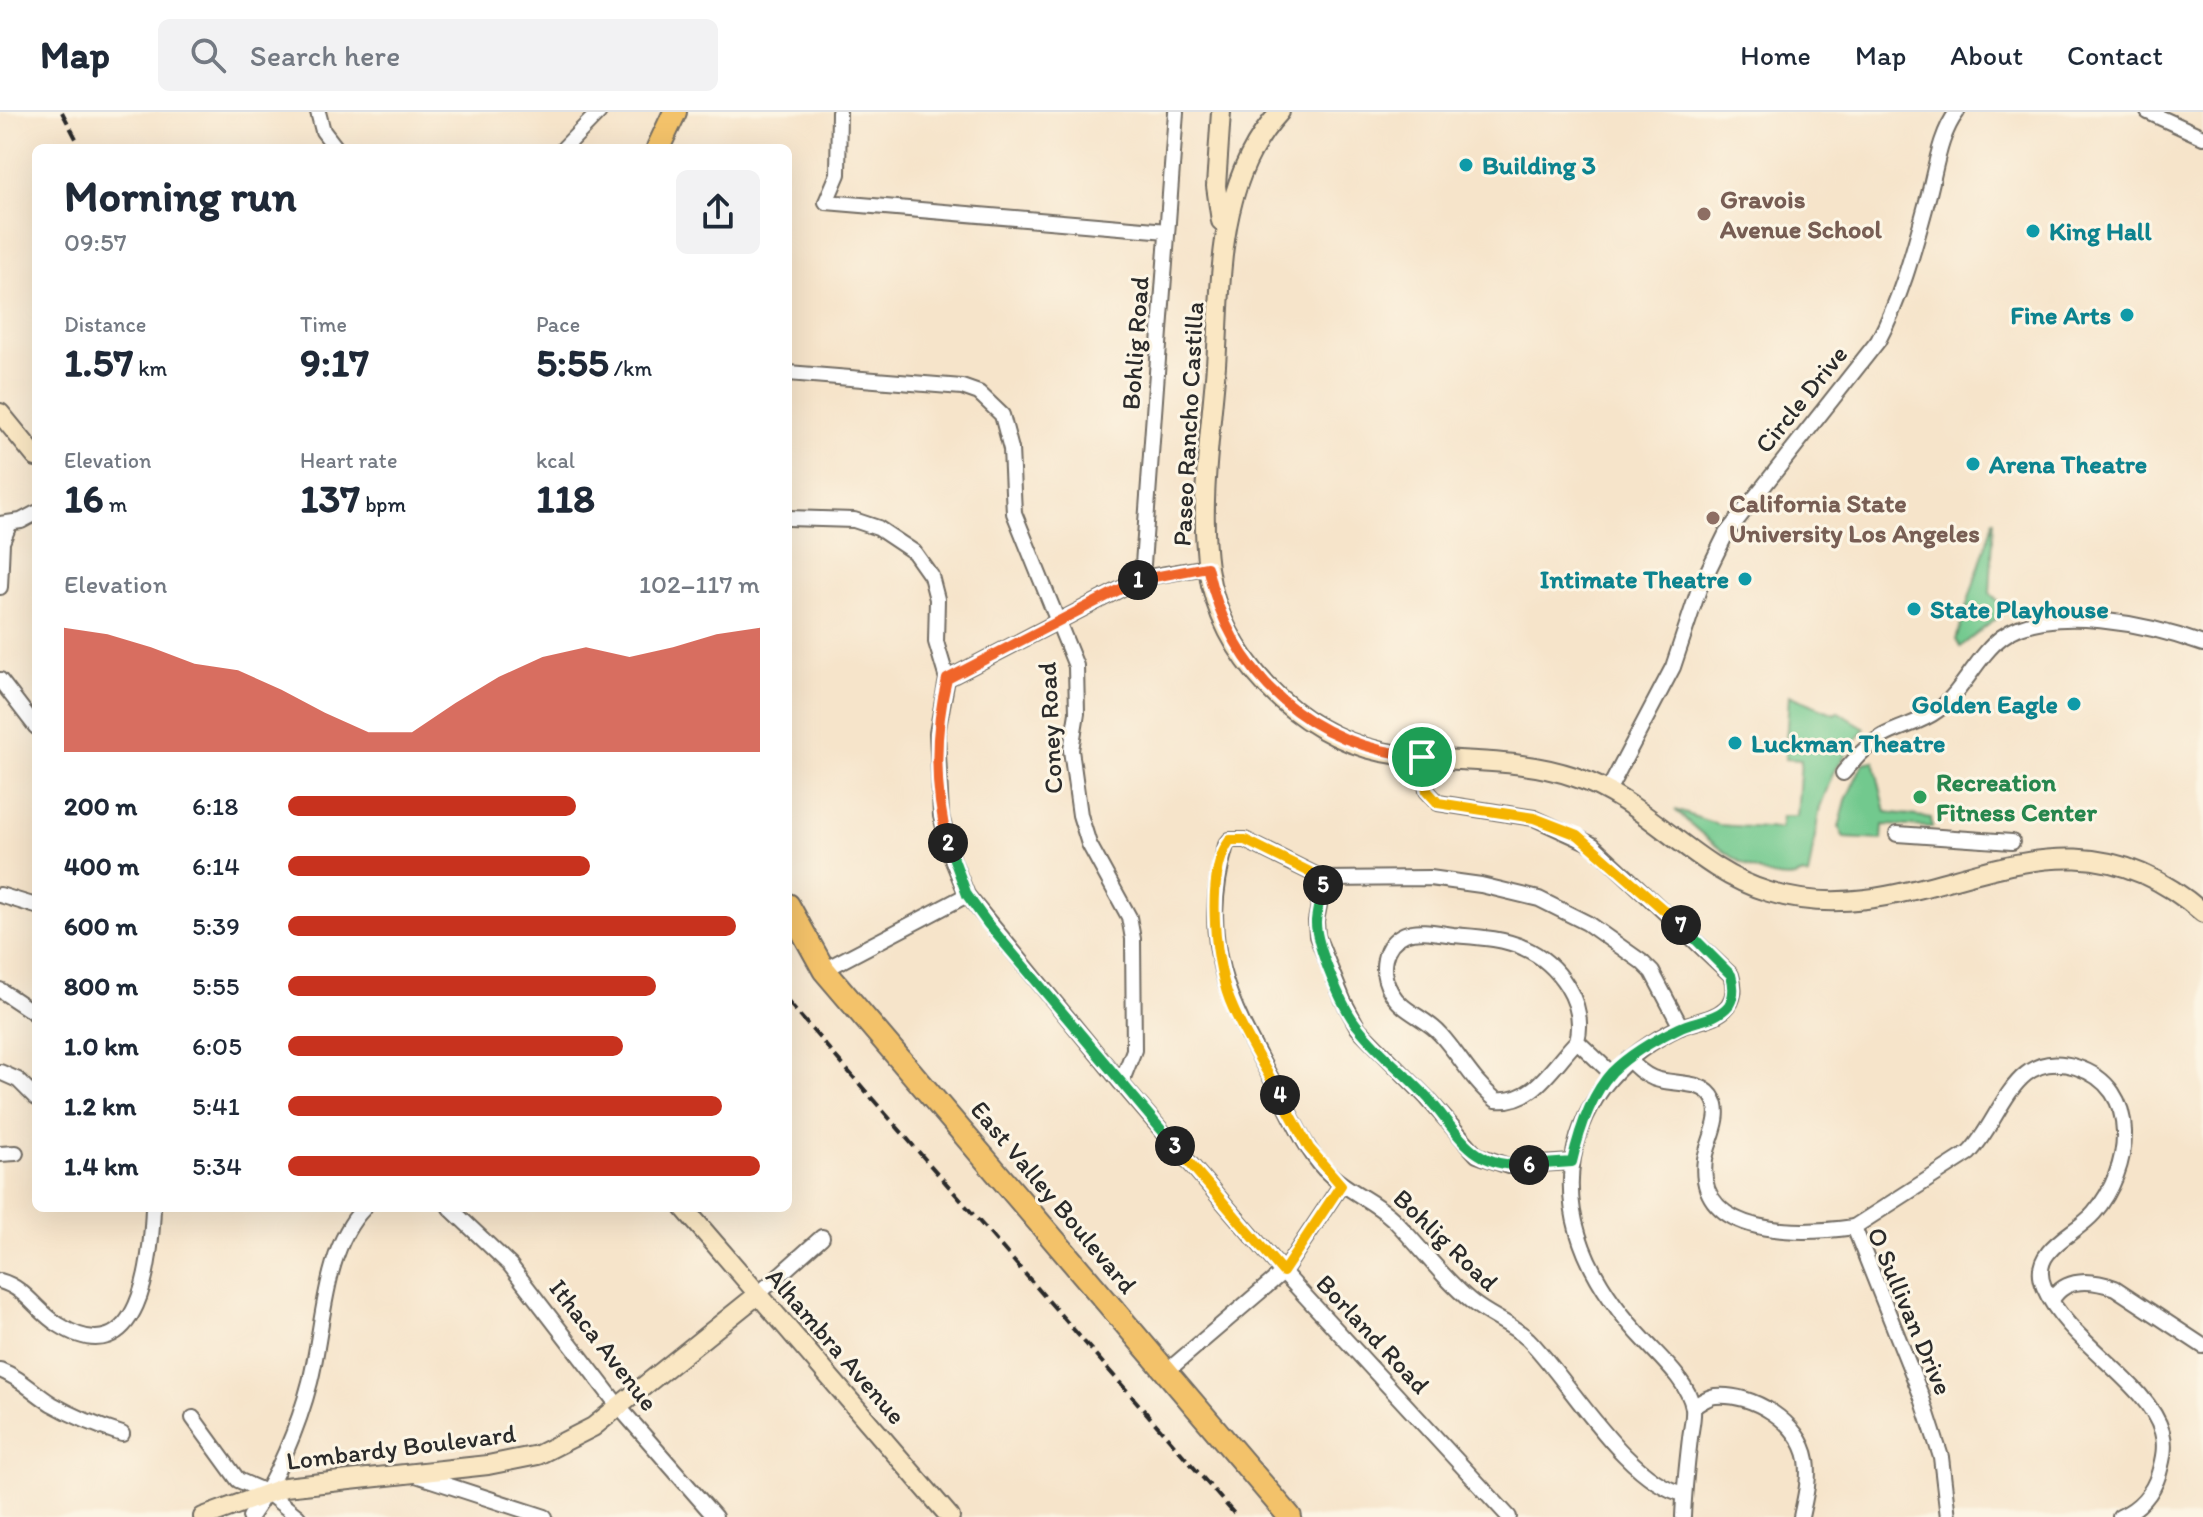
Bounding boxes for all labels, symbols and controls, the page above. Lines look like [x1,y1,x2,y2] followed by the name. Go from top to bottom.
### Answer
[158,19,718,91] search box
[40,32,110,78] text: Map
[186,33,230,77] icon: search
[250,37,400,74] text: Search here
[1740,38,1811,72] text: Home
[1855,38,1906,72] text: Map
[1950,38,2023,72] text: About
[2067,38,2163,72] text: Contact
[1482,149,1596,181] place label: Building 3
[1457,156,1475,174] marker: Building 3
[64,169,297,222] text: Morning run
[676,170,760,254] button: share
[1719,183,1882,245] place label: Gravois Avenue School
[1695,205,1713,223] marker: Gravois Avenue School
[2049,215,2152,247] place label: King Hall
[2024,222,2042,240] marker: King Hall
[64,226,127,258] text: 09:57
[1114,274,1156,411] street label: Bohlig Road
[2010,299,2111,331] place label: Fine Arts
[1166,301,1210,547] street label: Paseo Rancho Castilla
[2118,306,2136,324] marker: Fine Arts
[64,311,146,338] text: Distance
[300,311,347,338] text: Time
[536,311,580,338] text: Pace
[64,338,133,386] text: 1.57
[300,338,369,386] text: 9:17
[536,338,609,386] text: 5:55
[1748,339,1854,459] street label: Circle Drive
[133,355,167,382] text: km
[609,355,652,382] text: /km
[64,447,151,474] text: Elevation
[300,447,397,474] text: Heart rate
[536,447,575,474] text: kcal
[1988,448,2147,480] place label: Arena Theatre
[1964,455,1982,473] marker: Arena Theatre
[64,474,104,522] text: 16
[300,474,360,522] text: 137
[536,474,595,522] text: 118
[1729,487,1980,549] place label: California State University Los Angeles
[104,491,127,518] text: m
[360,491,406,518] text: bpm
[1704,509,1722,527] marker: California State University Los Angeles
[1118,560,1158,600] pin: 1
[1540,563,1729,595] place label: Intimate Theatre
[1133,566,1143,593] text: 1
[64,568,167,600] text: Elevation
[639,568,760,600] text: 102–117 m
[1736,570,1754,588] marker: Intimate Theatre
[1930,593,2109,625] place label: State Playhouse
[1905,600,1923,618] marker: State Playhouse
[1031,661,1069,795] street label: Coney Road
[1912,688,2058,720] place label: Golden Eagle
[2065,695,2083,713] marker: Golden Eagle
[1388,723,1456,791] pin
[1751,727,1945,759] place label: Luckman Theatre
[1726,734,1744,752] marker: Luckman Theatre
[1400,735,1444,779] icon: arrive
[1936,766,2097,828] place label: Recreation Fitness Center
[1911,788,1929,806] marker: Recreation Fitness Center
[64,790,137,822] text: 200 m
[192,790,238,822] text: 6:18
[928,823,968,863] pin: 2
[942,829,954,856] text: 2
[64,850,139,882] text: 400 m
[192,850,240,882] text: 6:14
[1303,865,1343,905] pin: 5
[1317,871,1329,898] text: 5
[1661,905,1701,945] pin: 7
[64,910,138,942] text: 600 m
[192,910,240,942] text: 5:39
[1676,911,1686,938] text: 7
[64,970,138,1002] text: 800 m
[192,970,239,1002] text: 5:55
[64,1030,139,1062] text: 1.0 km
[192,1030,242,1062] text: 6:05
[1260,1075,1300,1115] pin: 4
[1273,1081,1287,1108] text: 4
[64,1090,136,1122] text: 1.2 km
[192,1090,240,1122] text: 5:41
[964,1094,1144,1300] street label: East Valley Boulevard
[1155,1126,1195,1166] pin: 3
[1169,1132,1181,1159] text: 3
[1509,1145,1549,1185] pin: 6
[64,1150,138,1182] text: 1.4 km
[192,1150,242,1182] text: 5:34
[1523,1151,1535,1178] text: 6
[1387,1182,1506,1299] street label: Bohlig Road
[1860,1222,1960,1400] street label: O Sullivan Drive
[759,1261,913,1431] street label: Alhambra Avenue
[1309,1268,1437,1401] street label: Borland Road
[543,1273,665,1417] street label: Ithaca Avenue
[284,1417,518,1477] street label: Lombardy Boulevard

